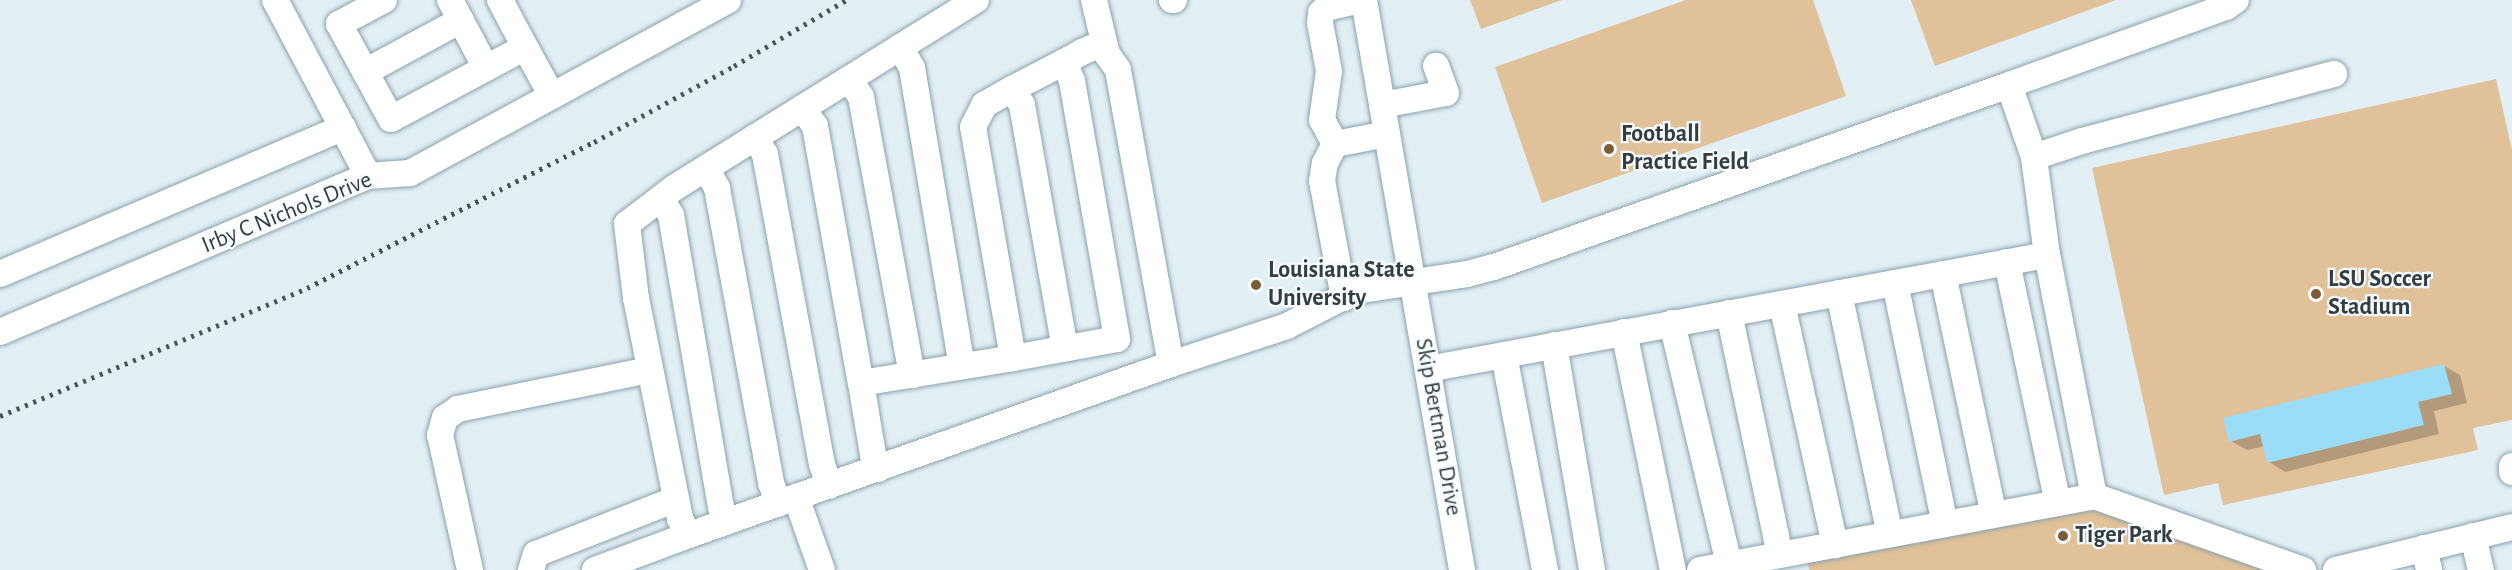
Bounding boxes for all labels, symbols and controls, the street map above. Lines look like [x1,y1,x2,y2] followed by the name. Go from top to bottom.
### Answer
[1621,121,1749,177] place label: Football Practice Field
[1602,142,1616,156] marker: Football Practice Field
[198,166,376,260] street label: Irby C Nichols Drive
[1268,257,1414,313] place label: Louisiana State University
[2328,266,2431,322] place label: LSU Soccer Stadium
[1249,278,1263,292] marker: Louisiana State University
[2309,287,2323,301] marker: LSU Soccer Stadium
[1408,336,1468,518] street label: Skip Bertman Drive
[2075,522,2173,550] place label: Tiger Park
[2056,529,2070,543] marker: Tiger Park

